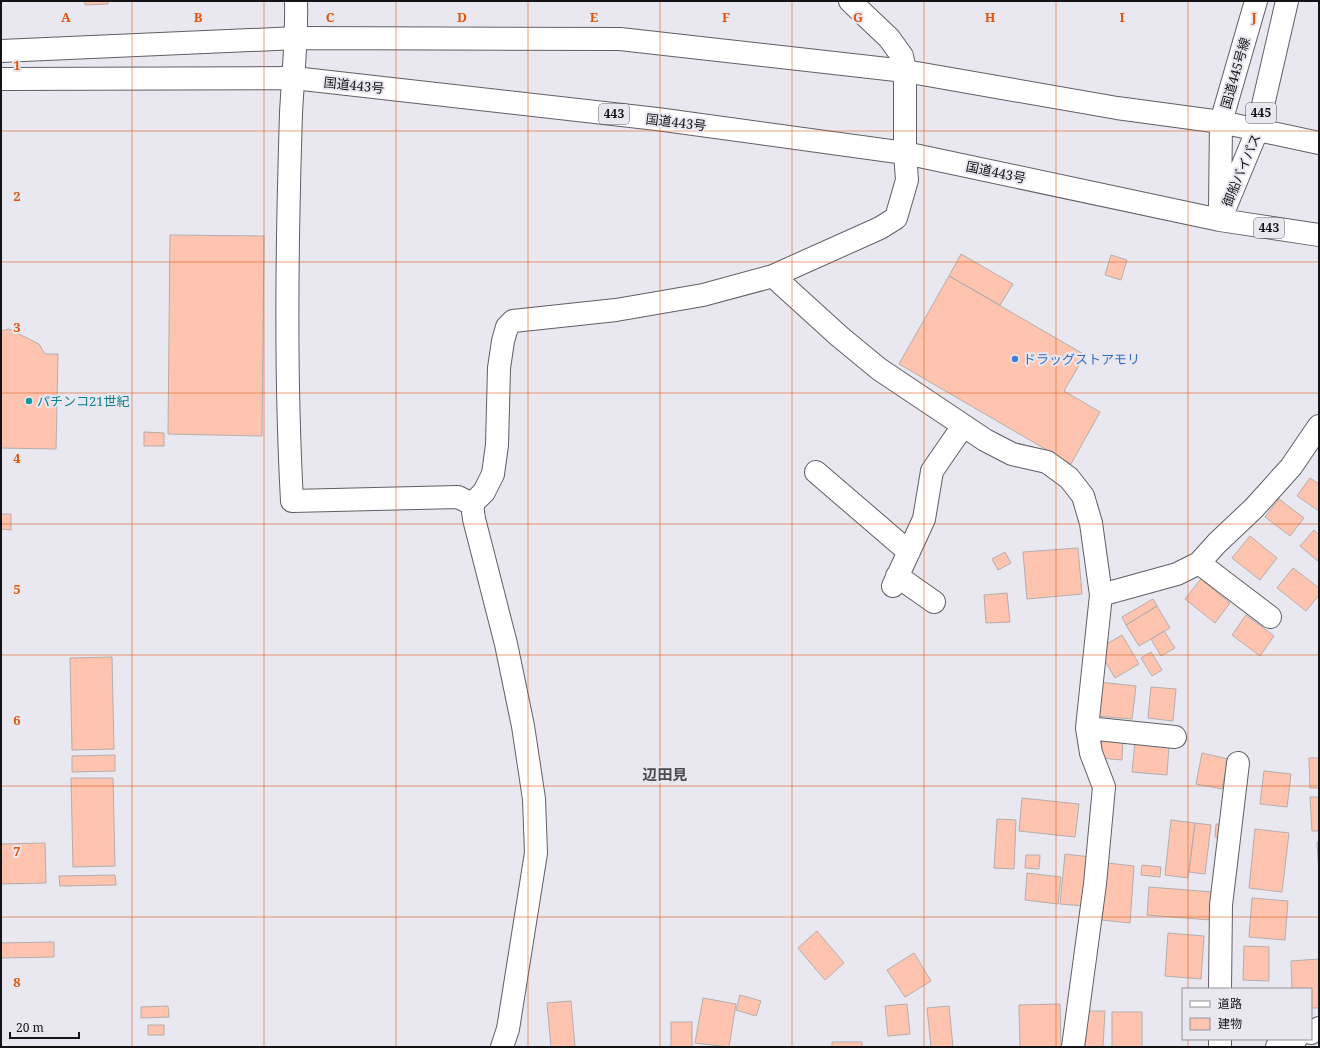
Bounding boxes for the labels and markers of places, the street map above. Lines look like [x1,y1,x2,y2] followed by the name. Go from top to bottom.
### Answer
[1023,350,1140,368] place label: ドラッグストアモリ
[1010,354,1020,364] marker: ドラッグストアモリ
[37,392,130,410] place label: パチンコ21世紀
[24,396,34,406] marker: パチンコ21世紀

